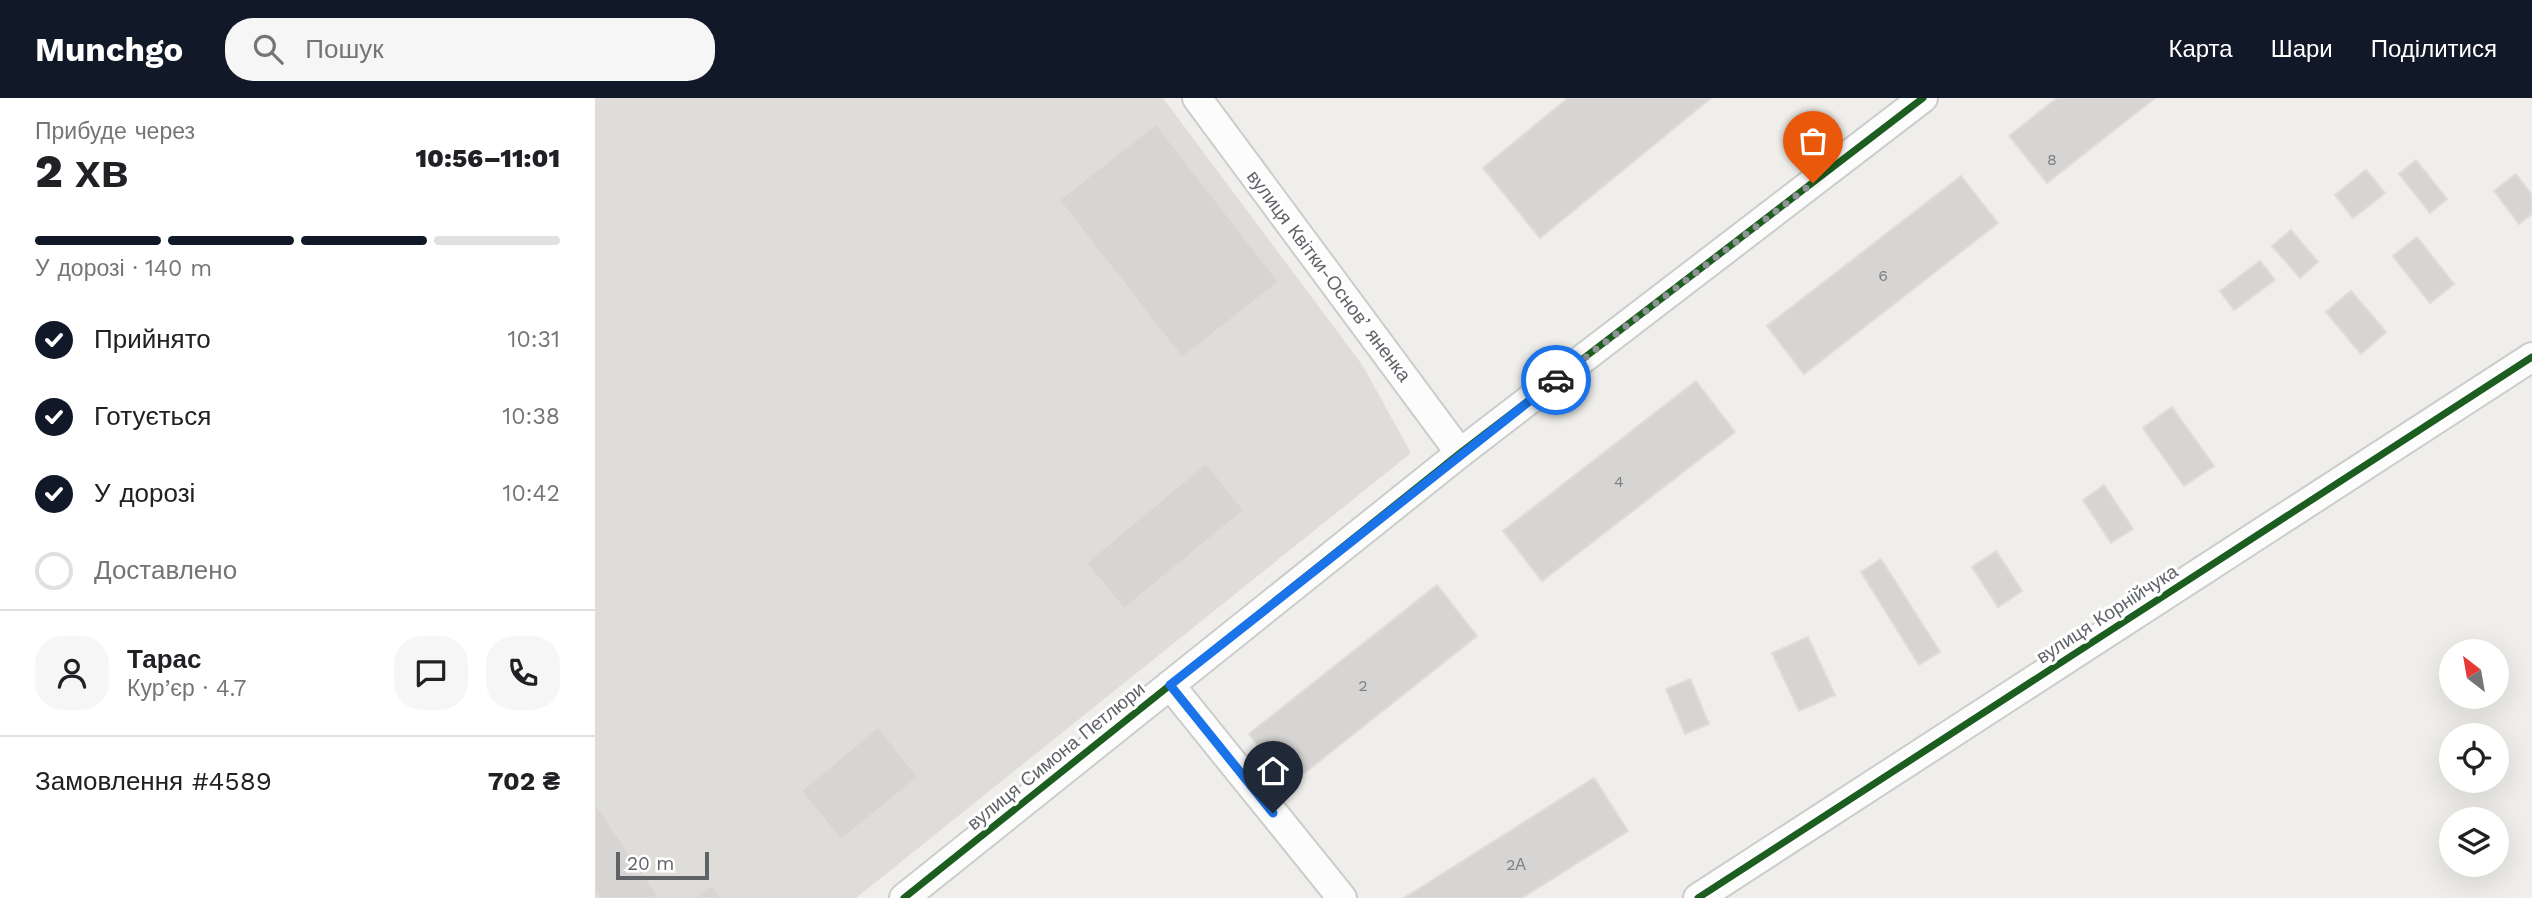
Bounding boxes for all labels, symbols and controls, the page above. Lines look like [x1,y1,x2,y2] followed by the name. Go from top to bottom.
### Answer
[225,18,715,81] search box
[35,30,183,69] text: Munchgo
[249,30,287,68] icon: search
[305,34,384,64] text: Пошук
[2168,35,2233,63] text: Карта
[2271,35,2333,63] text: Шари
[2371,35,2497,63] text: Поділитися
[1783,111,1843,183] pin
[35,118,195,145] text: Прибуде через
[1794,122,1832,160] icon: bag
[416,143,560,173] text: 10:56–11:01
[35,144,129,198] text: 2 хв
[2047,150,2057,169] house number: 8
[1242,166,1416,387] street label: вулиця Квітки-Основʼяненка
[35,255,212,282] text: У дорозі · 140 m
[1878,266,1888,285] house number: 6
[35,321,73,359] icon: check
[94,324,211,354] text: Прийнято
[508,326,560,353] text: 10:31
[1521,345,1591,415] courier
[1537,361,1575,399] icon: car
[35,398,73,436] icon: check
[94,401,211,431] text: Готується
[502,403,560,430] text: 10:38
[1614,472,1624,491] house number: 4
[35,475,73,513] icon: check
[94,478,195,508] text: У дорозі
[502,480,560,507] text: 10:42
[94,555,237,585] text: Доставлено
[2032,559,2183,668] street label: вулиця Корнійчука
[35,636,109,710] button: person
[394,636,468,710] button: chat
[486,636,560,710] button: phone
[2439,639,2509,709] north arrow
[2439,639,2509,877] map controls
[127,644,202,674] text: Тарас
[127,675,247,702] text: Кур’єр · 4.7
[1358,676,1368,695] house number: 2
[962,677,1150,835] street label: вулиця Симона Петлюри
[2439,723,2509,793] button: locate
[1243,741,1303,813] pin
[1254,752,1292,790] icon: home
[35,766,272,796] text: Замовлення #4589
[488,766,560,796] text: 702 ₴
[2439,807,2509,877] button: layers
[616,849,709,881] scale bar
[627,852,674,875] text: 20 m
[1506,855,1526,874] house number: 2А

